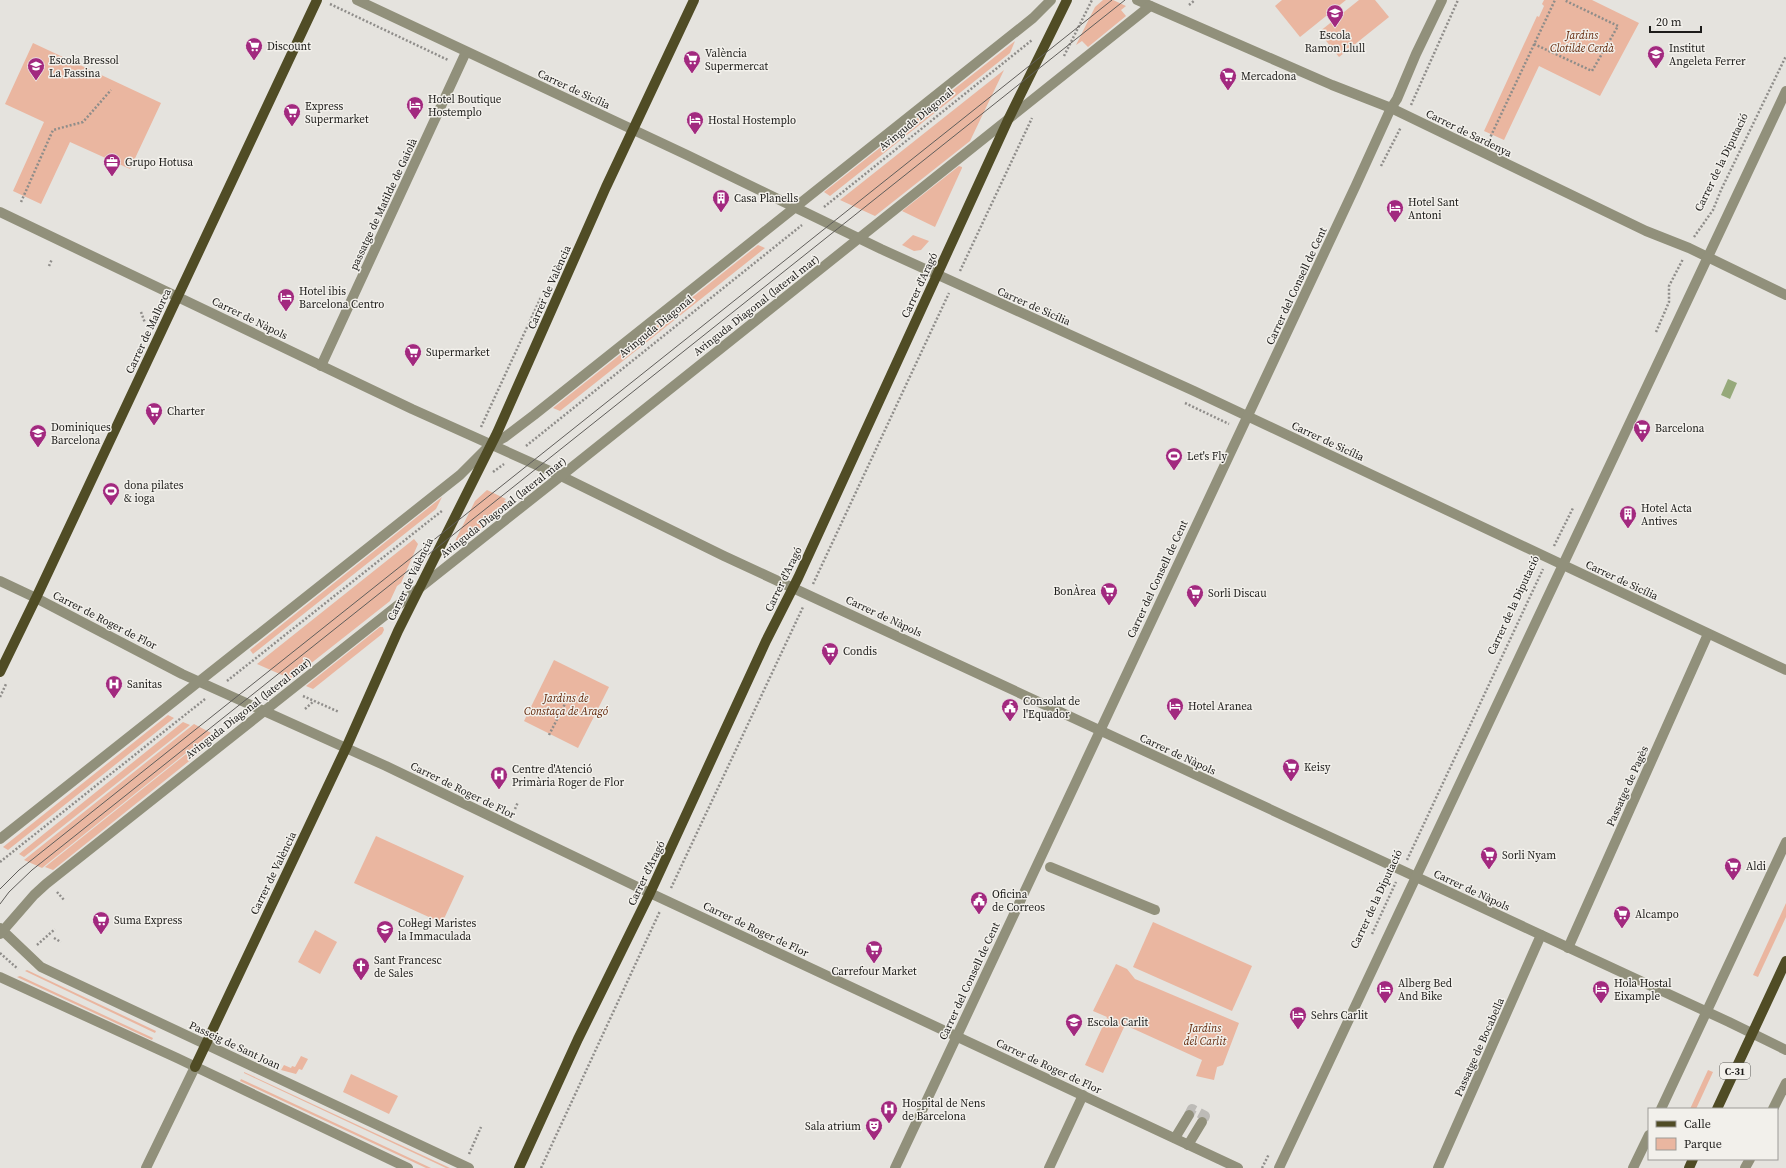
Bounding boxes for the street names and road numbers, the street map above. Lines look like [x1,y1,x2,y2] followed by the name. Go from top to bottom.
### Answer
[535,66,613,113] street label: Carrer de Sicília
[876,85,957,154] street label: Avinguda Diagonal
[1423,106,1515,161] street label: Carrer de Sardenya
[1691,110,1752,214] street label: Carrer de la Diputació
[346,135,421,273] street label: passatge de Matilde de Gaiolà
[1263,225,1331,348] street label: Carrer del Consell de Cent
[524,242,575,332] street label: Carrer de València
[898,250,941,320] street label: Carrer d'Aragó
[690,251,822,359] street label: Avinguda Diagonal (lateral mar)
[995,284,1073,329] street label: Carrer de Sicília
[122,286,175,376] street label: Carrer de Mallorca
[616,292,697,361] street label: Avinguda Diagonal
[209,294,290,343] street label: Carrer de Nàpols
[1289,418,1367,465] street label: Carrer de Sicília
[437,453,569,561] street label: Avinguda Diagonal (lateral mar)
[1124,518,1192,641] street label: Carrer del Consell de Cent
[384,535,437,623] street label: Carrer de València
[761,544,806,614] street label: Carrer d'Aragó
[1484,553,1543,657] street label: Carrer de la Diputació
[1583,557,1661,604] street label: Carrer de Sicília
[50,588,160,653] street label: Carrer de Roger de Flor
[843,592,925,641] street label: Carrer de Nàpols
[182,654,314,762] street label: Avinguda Diagonal (lateral mar)
[1137,730,1219,779] street label: Carrer de Nàpols
[1603,743,1652,829] street label: Passatge de Pagès
[408,758,518,823] street label: Carrer de Roger de Flor
[247,829,300,917] street label: Carrer de València
[624,838,669,908] street label: Carrer d'Aragó
[1347,847,1406,951] street label: Carrer de la Diputació
[1431,866,1513,915] street label: Carrer de Nàpols
[700,898,811,961] street label: Carrer de Roger de Flor
[936,920,1004,1043] street label: Carrer del Consell de Cent
[1451,995,1508,1099] street label: Passatge de Bocabella
[187,1018,283,1073] street label: Passeig de Sant Joan
[993,1035,1104,1098] street label: Carrer de Roger de Flor
[1720,1063,1750,1079] road number: C-31

